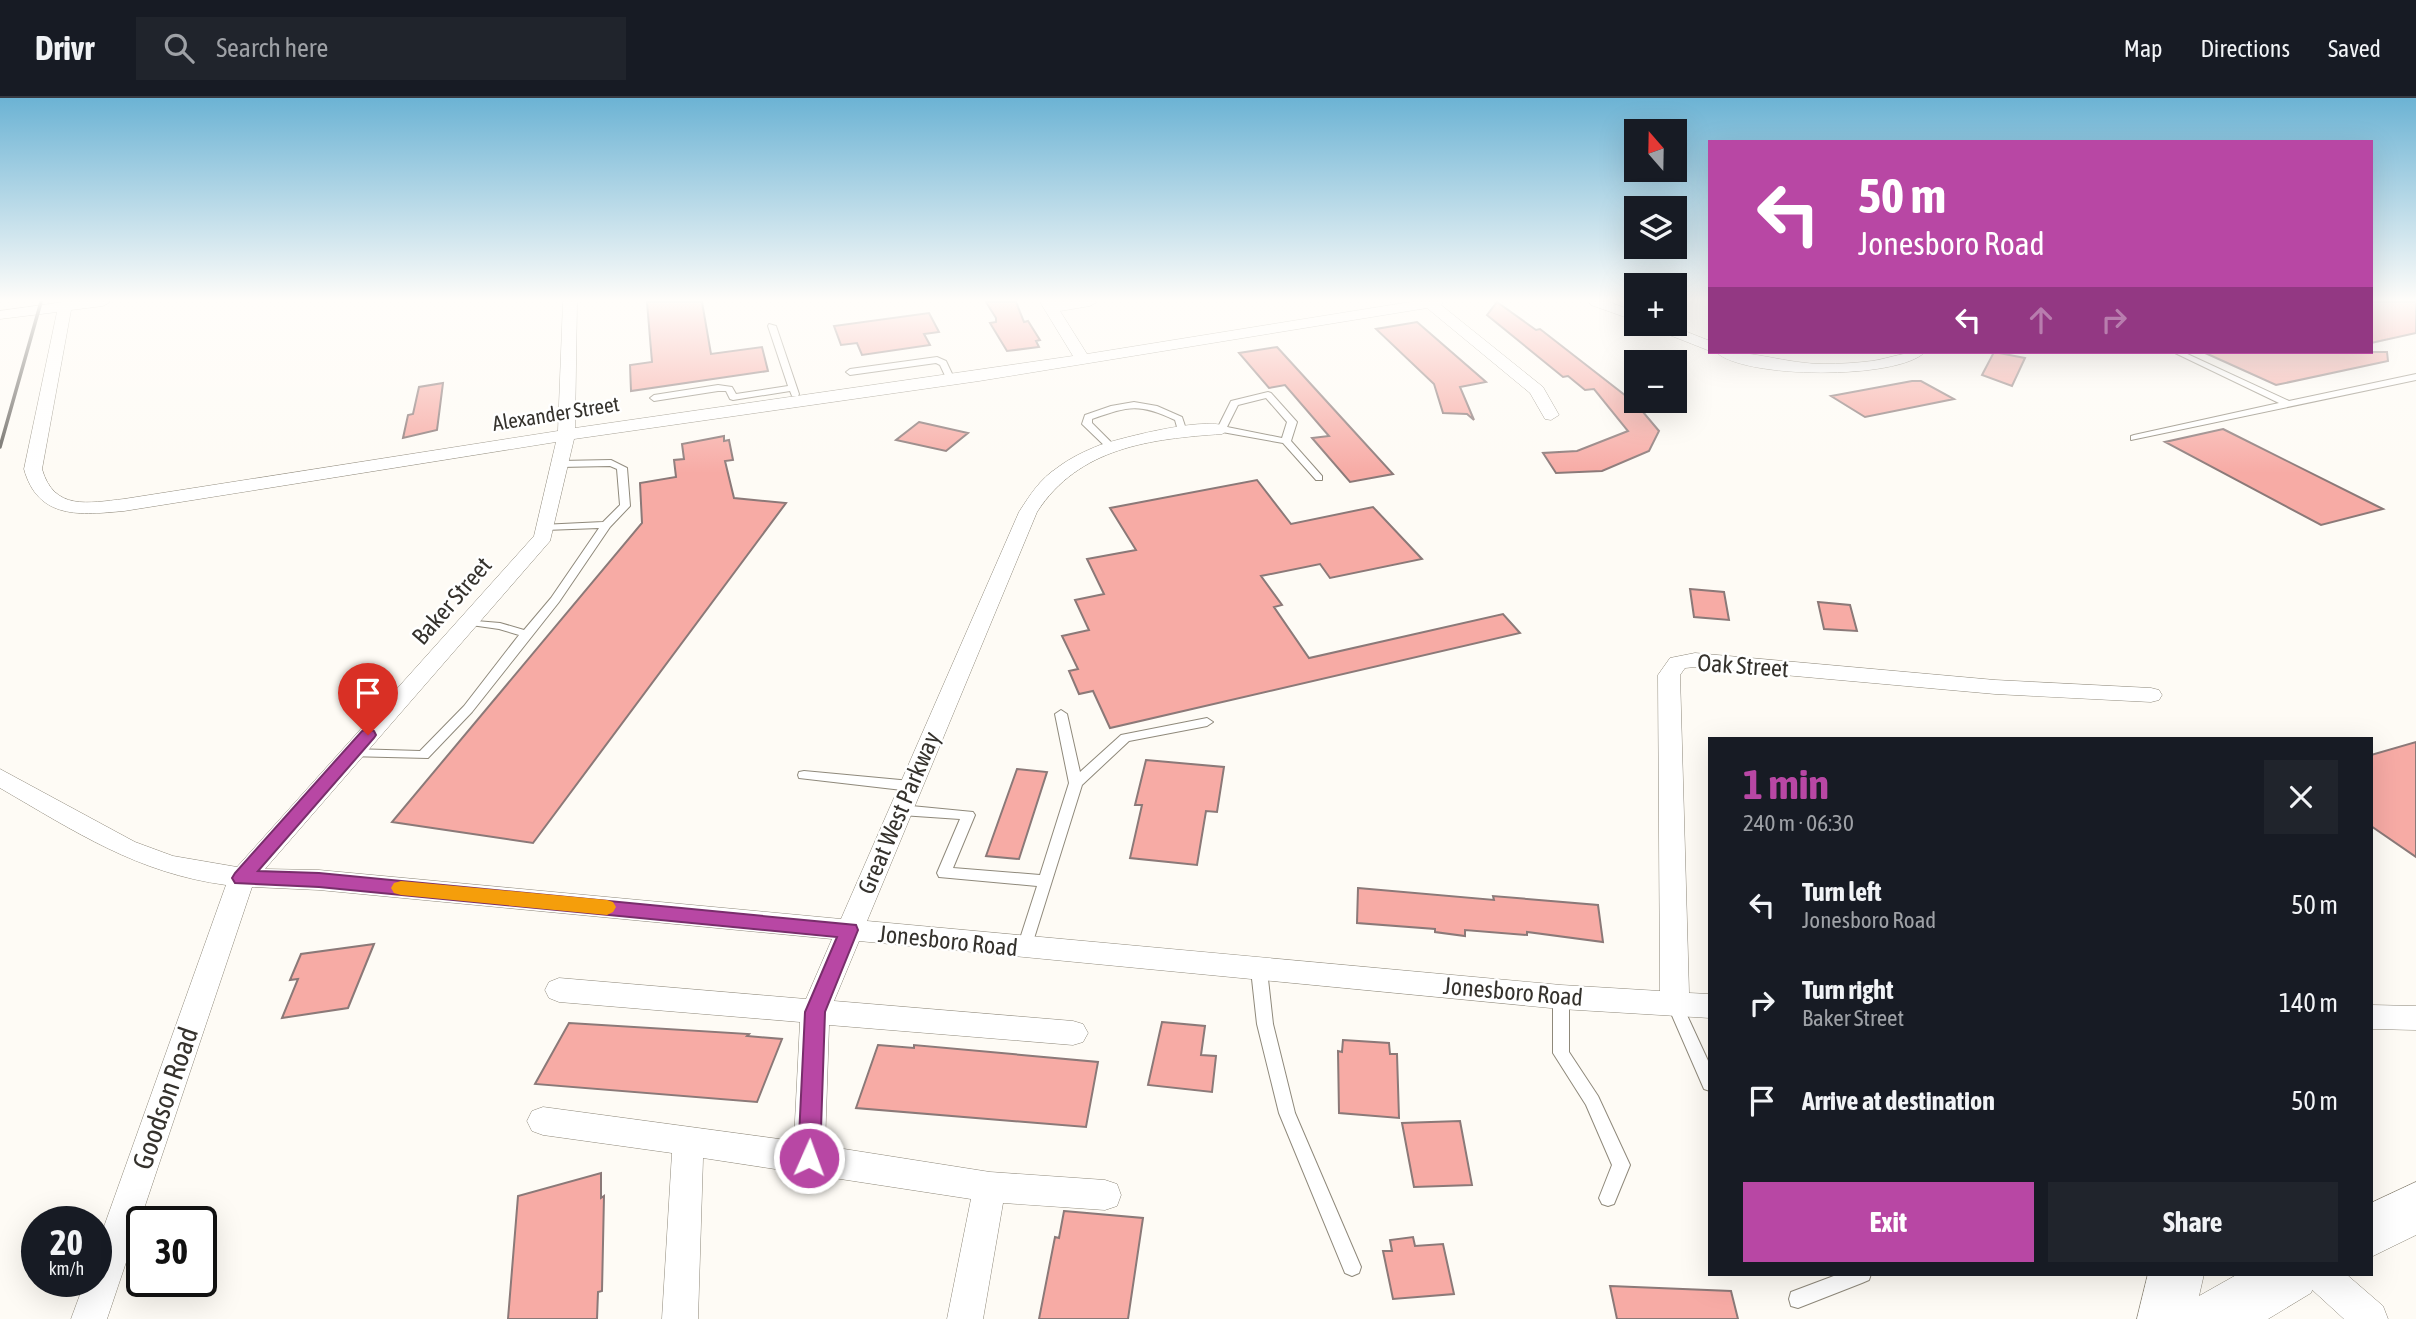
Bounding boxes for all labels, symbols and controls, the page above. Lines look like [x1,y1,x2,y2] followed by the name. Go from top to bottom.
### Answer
[136,17,626,80] search box
[35,29,94,67] text: Drivr
[160,29,198,67] icon: search
[216,33,328,63] text: Search here
[2124,35,2162,62] text: Map
[2200,35,2290,62] text: Directions
[2328,35,2381,62] text: Saved
[1624,119,1687,182] north arrow
[1624,119,1687,413] map controls
[1858,167,1946,223] text: 50 m
[1743,168,1834,259] icon: left
[1624,196,1687,259] button: layers
[1858,225,2045,262] text: Jonesboro Road
[1624,273,1687,336] button: +
[1949,301,1987,339] icon: left
[2022,301,2060,339] icon: ahead
[2095,301,2133,339] icon: right
[1624,350,1687,413] button: −
[491,391,621,435] street label: Alexander Street
[406,552,497,650] street label: Baker Street
[1696,649,1790,682] street label: Oak Street
[338,663,398,735] pin
[349,674,387,712] icon: arrive
[852,728,945,898] street label: Great West Parkway
[1743,760,1829,808] text: 1 min
[2264,760,2338,834] button: close
[1743,810,1854,836] text: 240 m · 06:30
[1802,877,1882,907] text: Turn left
[1743,886,1781,924] icon: left
[2291,890,2338,920] text: 50 m
[1802,907,1936,933] text: Jonesboro Road
[877,920,1019,961] street label: Jonesboro Road
[1442,972,1584,1011] street label: Jonesboro Road
[1802,975,1893,1005] text: Turn right
[1743,984,1781,1022] icon: right
[2279,988,2338,1018] text: 140 m
[1802,1005,1904,1031] text: Baker Street
[126,1023,204,1173] street label: Goodson Road
[1743,1082,1781,1120] icon: arrive
[1802,1086,1995,1116] text: Arrive at destination
[2291,1086,2338,1116] text: 50 m
[772,1121,846,1195] position arrow
[1743,1182,2034,1262] button: Exit
[2048,1182,2338,1262] button: Share
[126,1206,217,1297] speed limit sign: 30
[50,1222,83,1262] text: 20
[49,1258,84,1279] text: km/h

